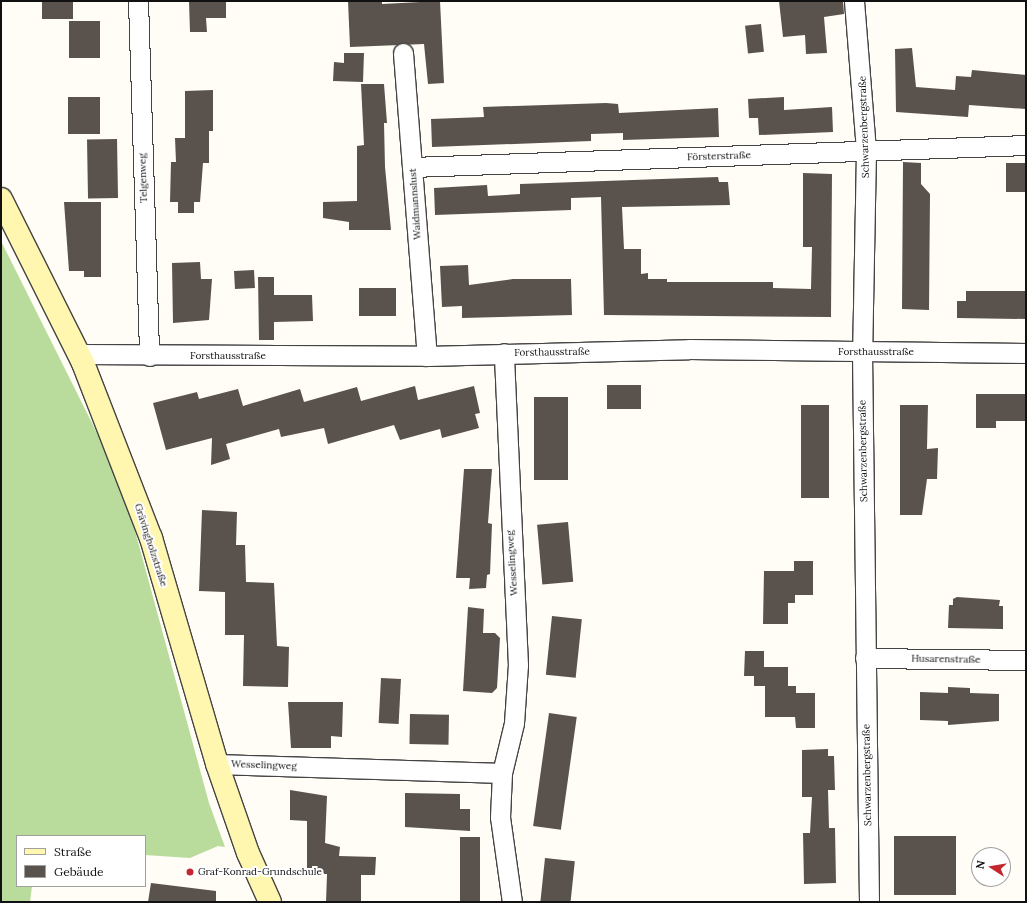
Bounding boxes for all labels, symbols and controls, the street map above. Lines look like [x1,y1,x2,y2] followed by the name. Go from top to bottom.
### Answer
[856,76,872,178] street label: Schwarzenbergstraße
[687,149,751,163] street label: Försterstraße
[136,153,150,203] street label: Telgenweg
[407,168,423,240] street label: Waidmannslust
[514,345,590,359] street label: Forsthausstraße
[838,346,914,358] street label: Forsthausstraße
[190,350,266,362] street label: Forsthausstraße
[856,400,870,502] street label: Schwarzenbergstraße
[132,502,170,588] street label: Grävingholzstraße
[504,530,520,596] street label: Wesselingweg
[911,652,981,666] street label: Husarenstraße
[860,724,874,826] street label: Schwarzenbergstraße
[231,758,297,772] street label: Wesselingweg
[16,835,146,887] legend
[54,844,91,859] text: Straße
[971,847,1011,887] north arrow
[973,859,988,870] text: N
[54,864,104,879] text: Gebäude
[198,866,322,878] place label: Graf-Konrad-Grundschule
[185,867,195,877] marker: Graf-Konrad-Grundschule

